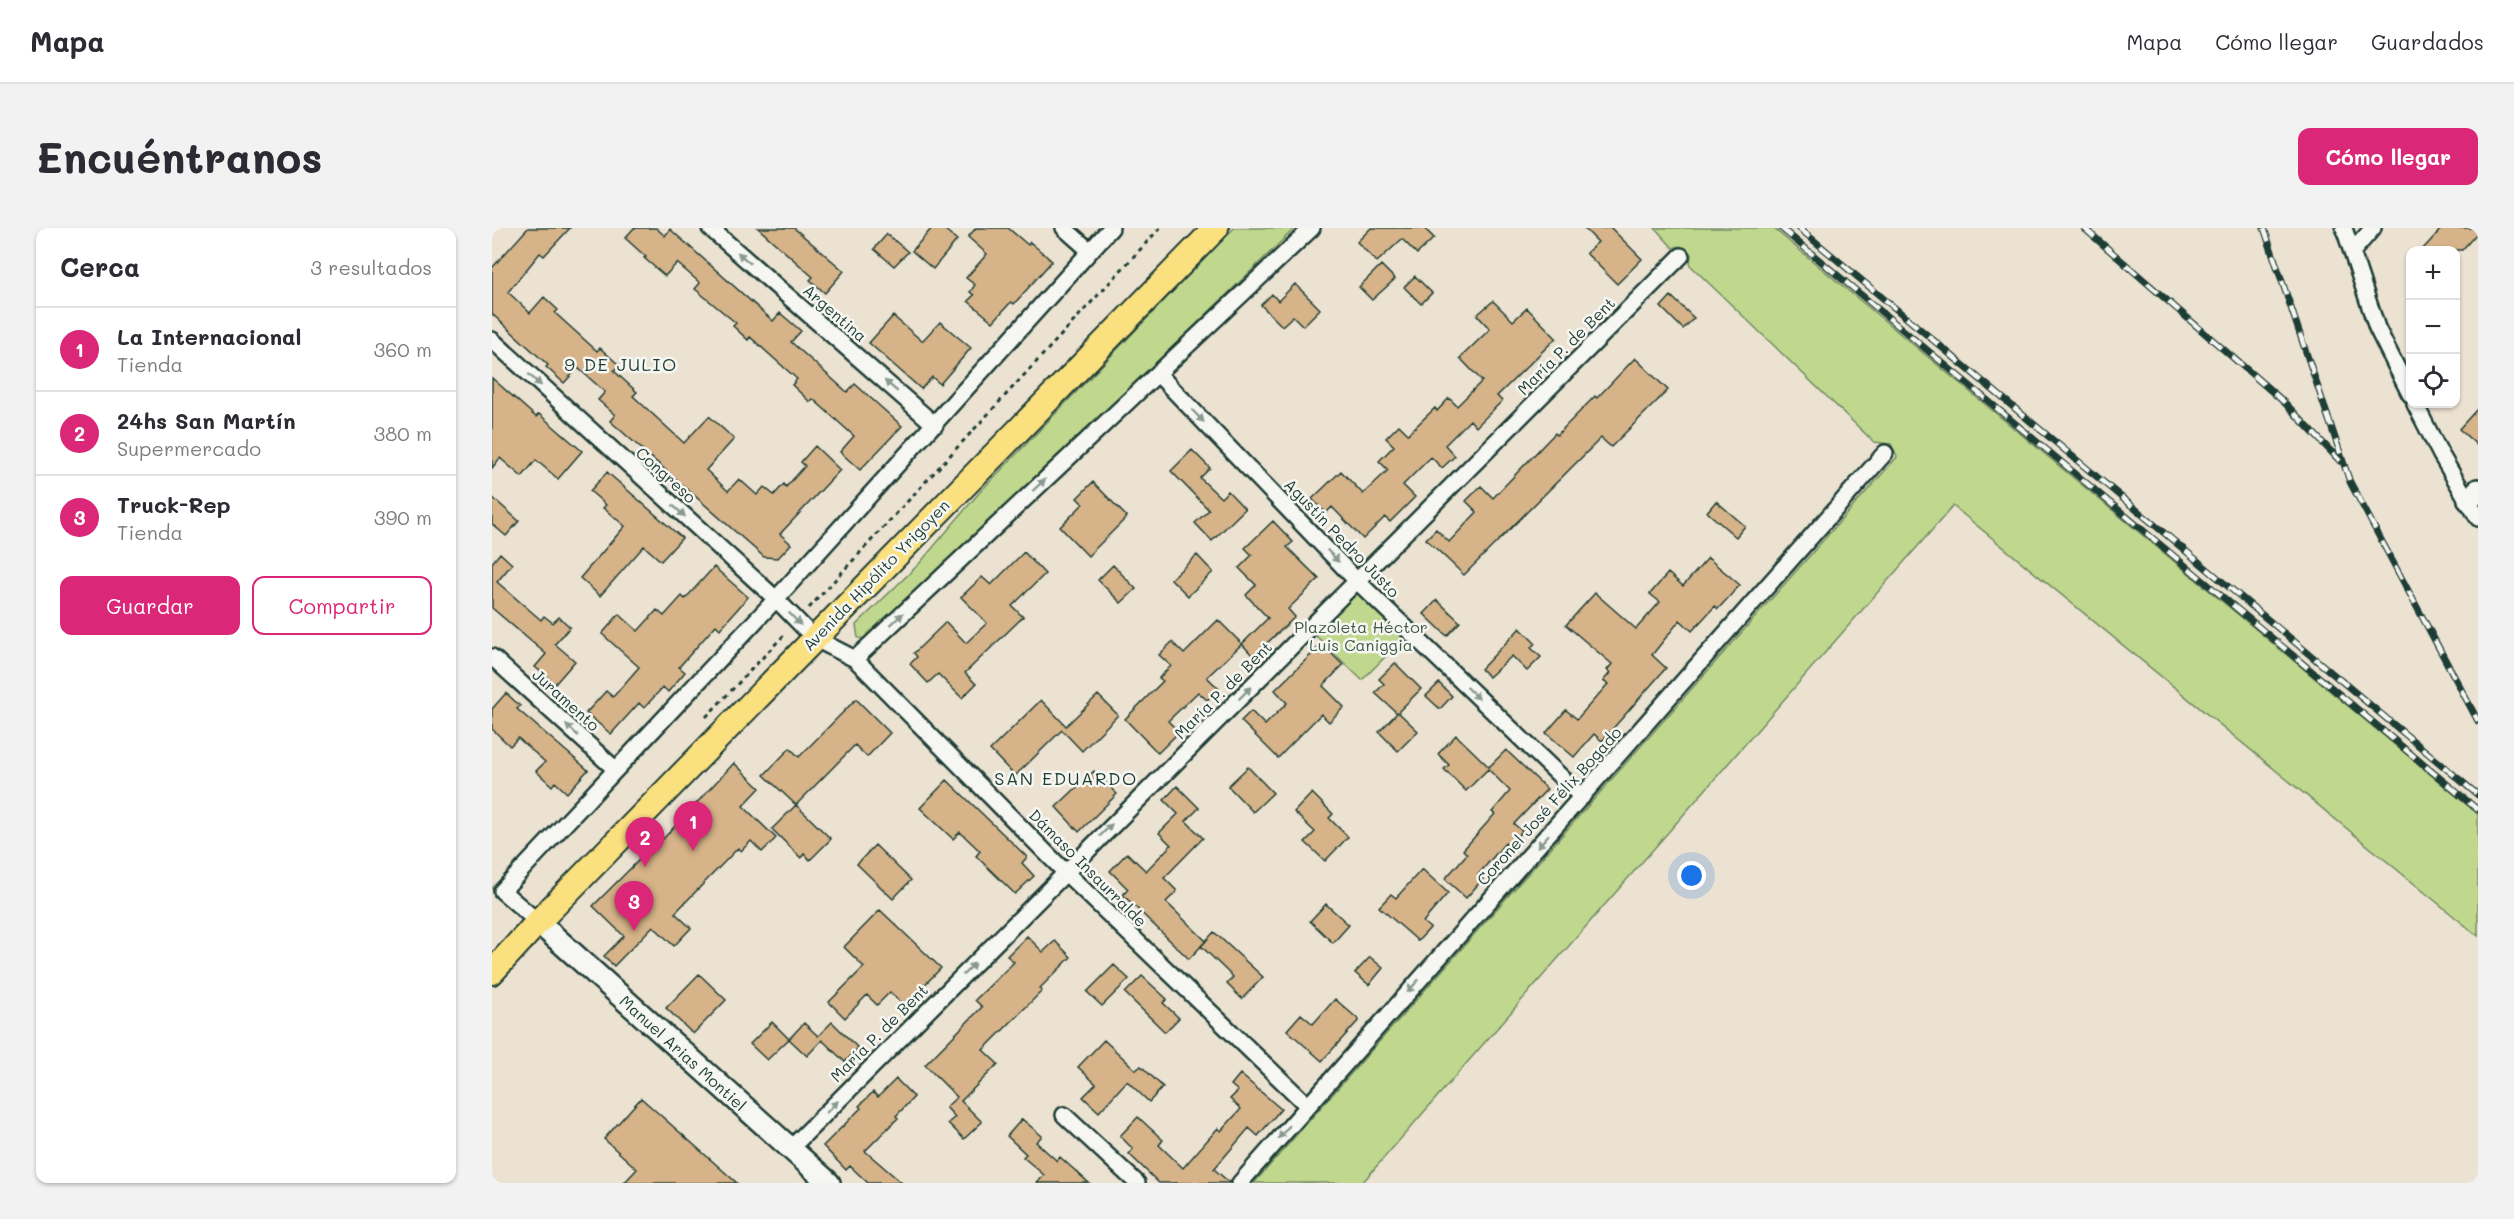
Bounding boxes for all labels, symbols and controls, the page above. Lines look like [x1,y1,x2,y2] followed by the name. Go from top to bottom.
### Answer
[30,23,105,59] text: Mapa
[2126,28,2182,55] text: Mapa
[2215,28,2338,55] text: Cómo llegar
[2371,28,2484,55] text: Guardados
[2298,128,2478,185] button: Cómo llegar
[36,129,322,184] text: Encuéntranos
[2406,246,2460,408] map controls
[2406,246,2460,300] button: +
[60,250,140,284] text: Cerca
[737,252,752,265] one-way arrow
[310,254,432,280] text: 3 resultados
[799,279,872,346] street label: Argentina
[1512,292,1619,399] street label: María P. de Bent
[2406,300,2460,354] button: −
[117,322,302,351] text: La Internacional
[75,336,84,362] text: 1
[374,336,432,362] text: 360 m
[117,351,183,377] text: Tienda
[564,352,678,376] district label: 9 DE JULIO
[2406,354,2460,408] button: locate
[527,373,542,386] one-way arrow
[884,380,899,393] one-way arrow
[117,406,296,435] text: 24hs San Martín
[1191,408,1205,422] one-way arrow
[74,420,85,446] text: 2
[374,420,432,446] text: 380 m
[117,435,261,461] text: Supermercado
[632,442,701,507] street label: Congreso
[1280,474,1405,601] street label: Agustín Pedro Justo
[1032,479,1046,493] one-way arrow
[117,490,231,519] text: Truck-Rep
[798,495,953,655] street label: Avenida Hipólito Yrigoyen
[74,504,86,530] text: 3
[374,504,432,530] text: 390 m
[672,504,687,518] one-way arrow
[117,519,183,545] text: Tienda
[1326,549,1340,563] one-way arrow
[60,576,240,635] button: Guardar
[252,576,432,635] button: Compartir
[787,611,801,625] one-way arrow
[890,612,905,626] one-way arrow
[1294,616,1428,655] park label: Plazoleta Héctor Luis Caniggia
[1169,636,1276,743] street label: María P. de Bent
[528,664,604,735] street label: Juramento
[1466,685,1480,699] one-way arrow
[1237,686,1252,700] one-way arrow
[1472,722,1626,890] street label: Coronel José Félix Bogado
[564,723,579,737] one-way arrow
[994,766,1138,790] district label: SAN EDUARDO
[674,802,712,851] pin: 1
[1025,804,1152,931] street label: Dámaso Insaurralde
[626,818,664,867] pin: 2
[1099,824,1113,838] one-way arrow
[1537,833,1550,848] one-way arrow
[1677,861,1706,890] your location
[614,882,654,931] pin: 3
[961,962,975,976] one-way arrow
[825,979,932,1086] street label: María P. de Bent
[1406,979,1420,994] one-way arrow
[616,990,751,1115] street label: Manuel Arias Montiel
[824,1101,838,1115] one-way arrow
[1277,1124,1290,1140] one-way arrow

